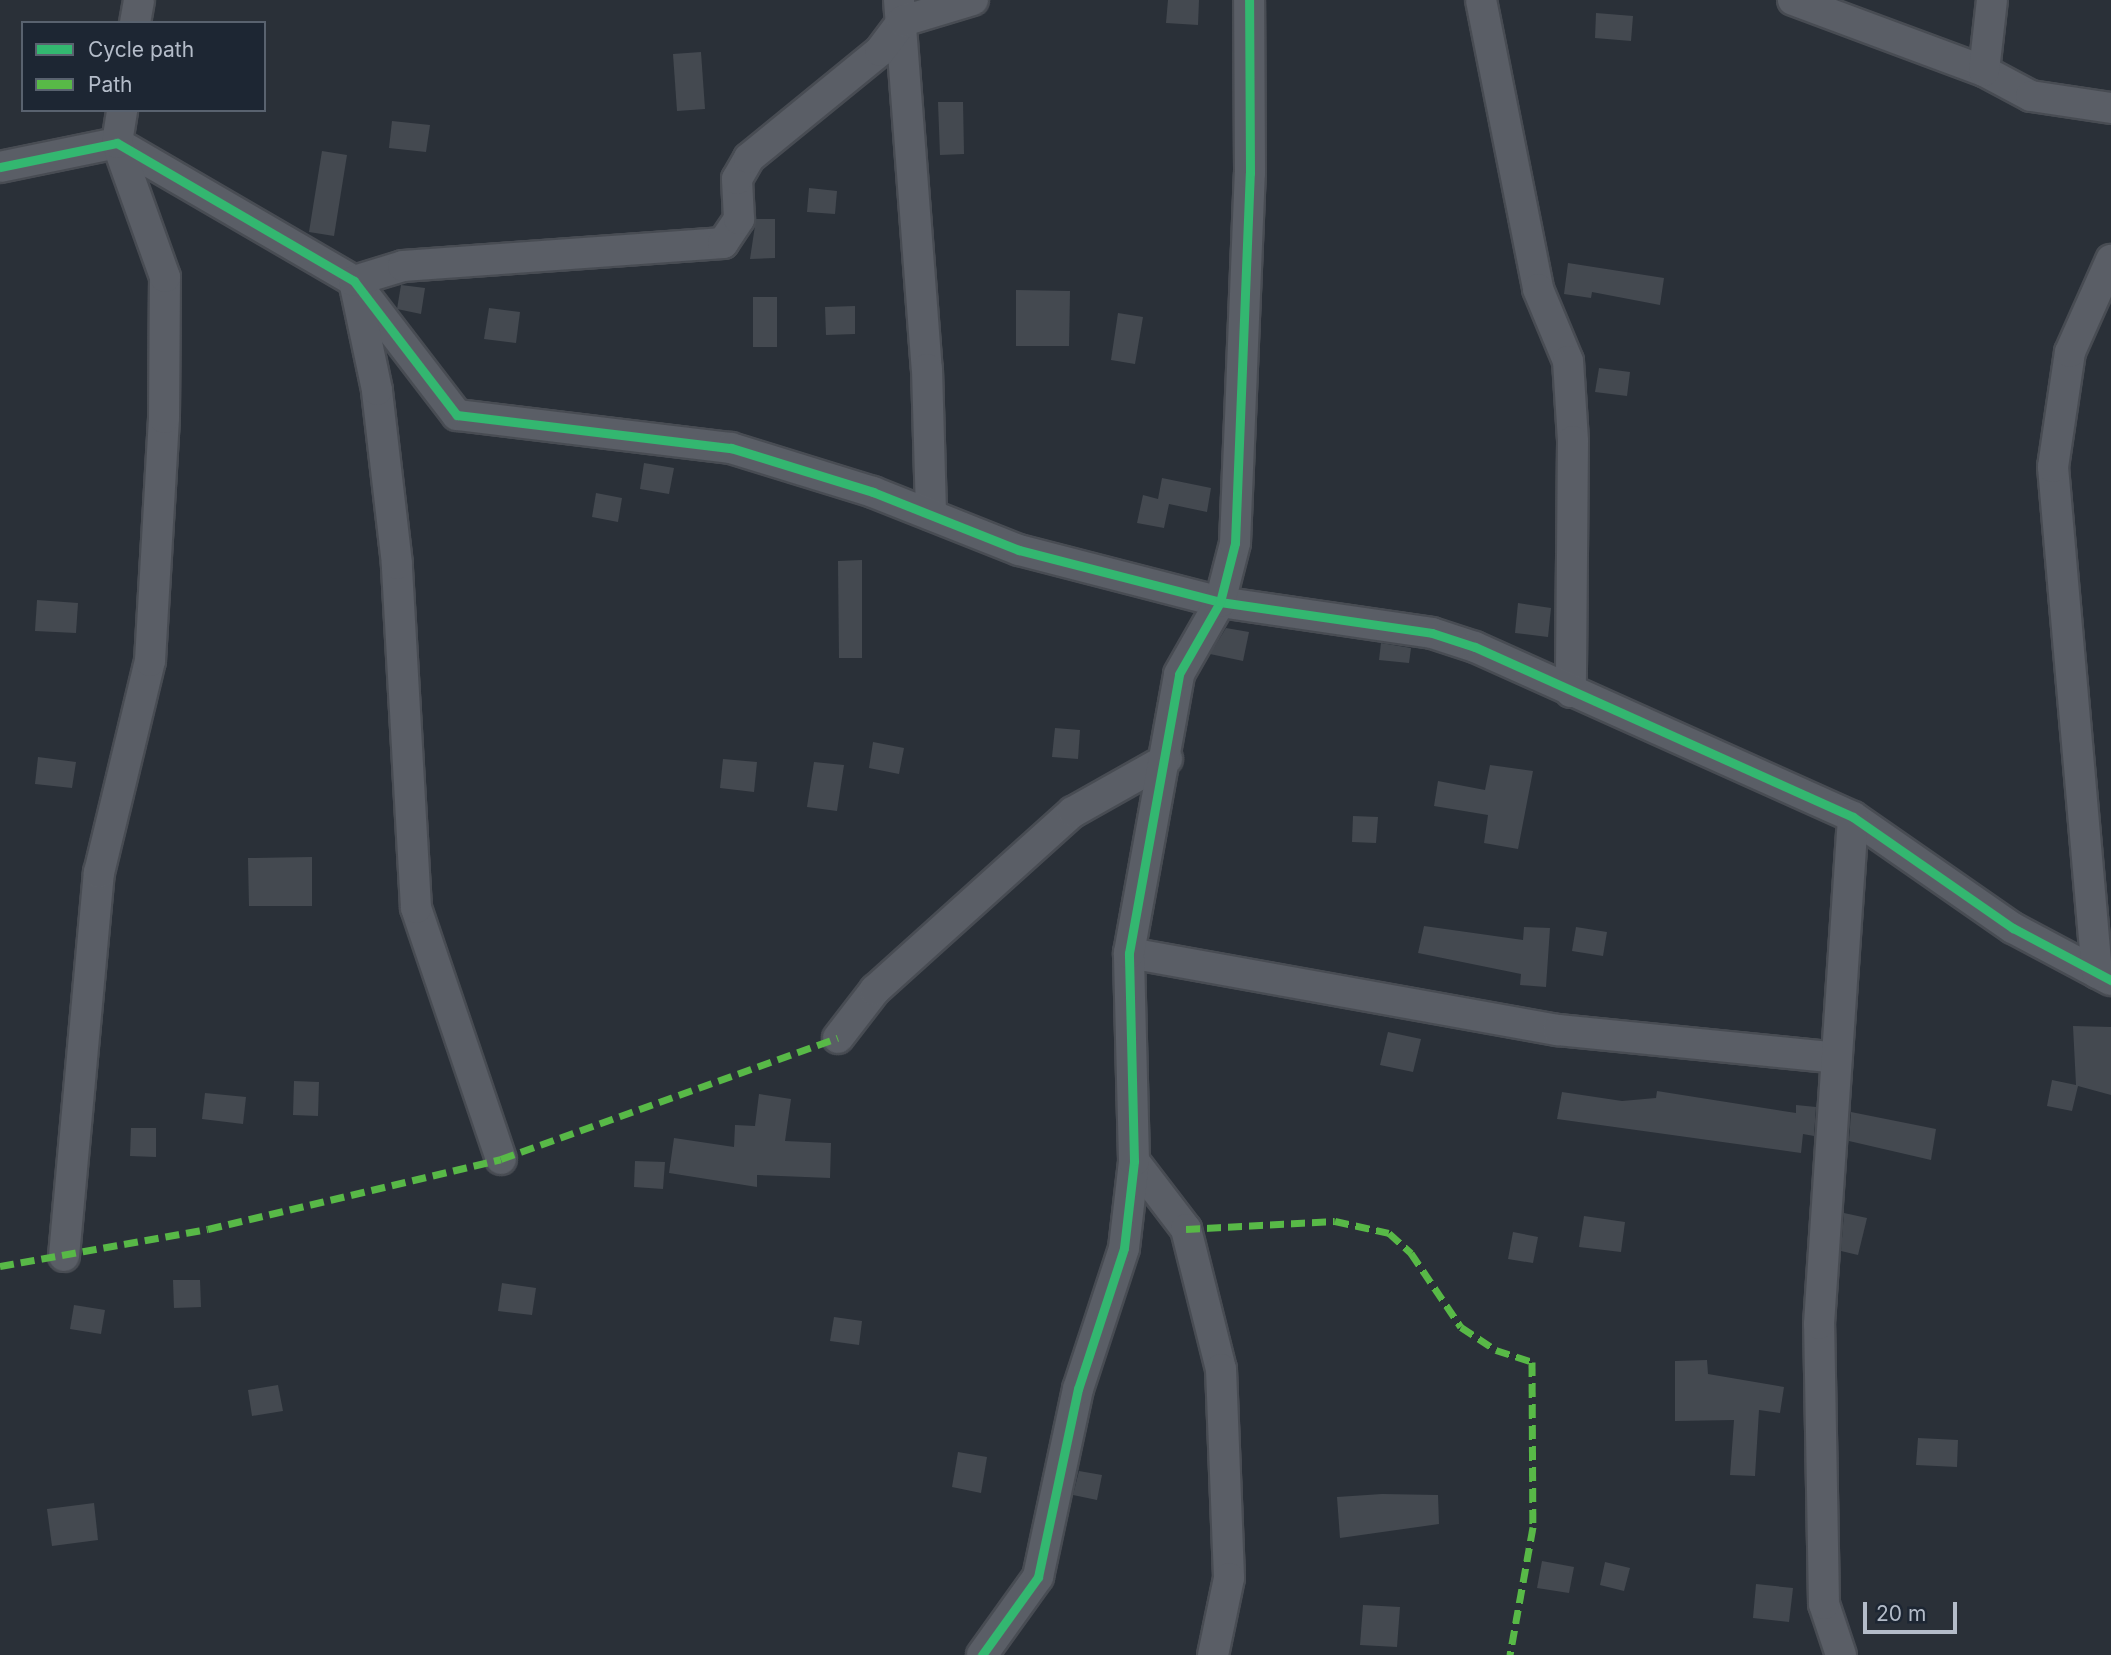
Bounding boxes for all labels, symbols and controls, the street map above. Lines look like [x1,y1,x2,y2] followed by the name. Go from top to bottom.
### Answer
[21,21,266,112] legend
[88,37,194,62] text: Cycle path
[88,72,133,97] text: Path
[1866,1588,1960,1632] scale bar
[1876,1601,1926,1626] text: 20 m

